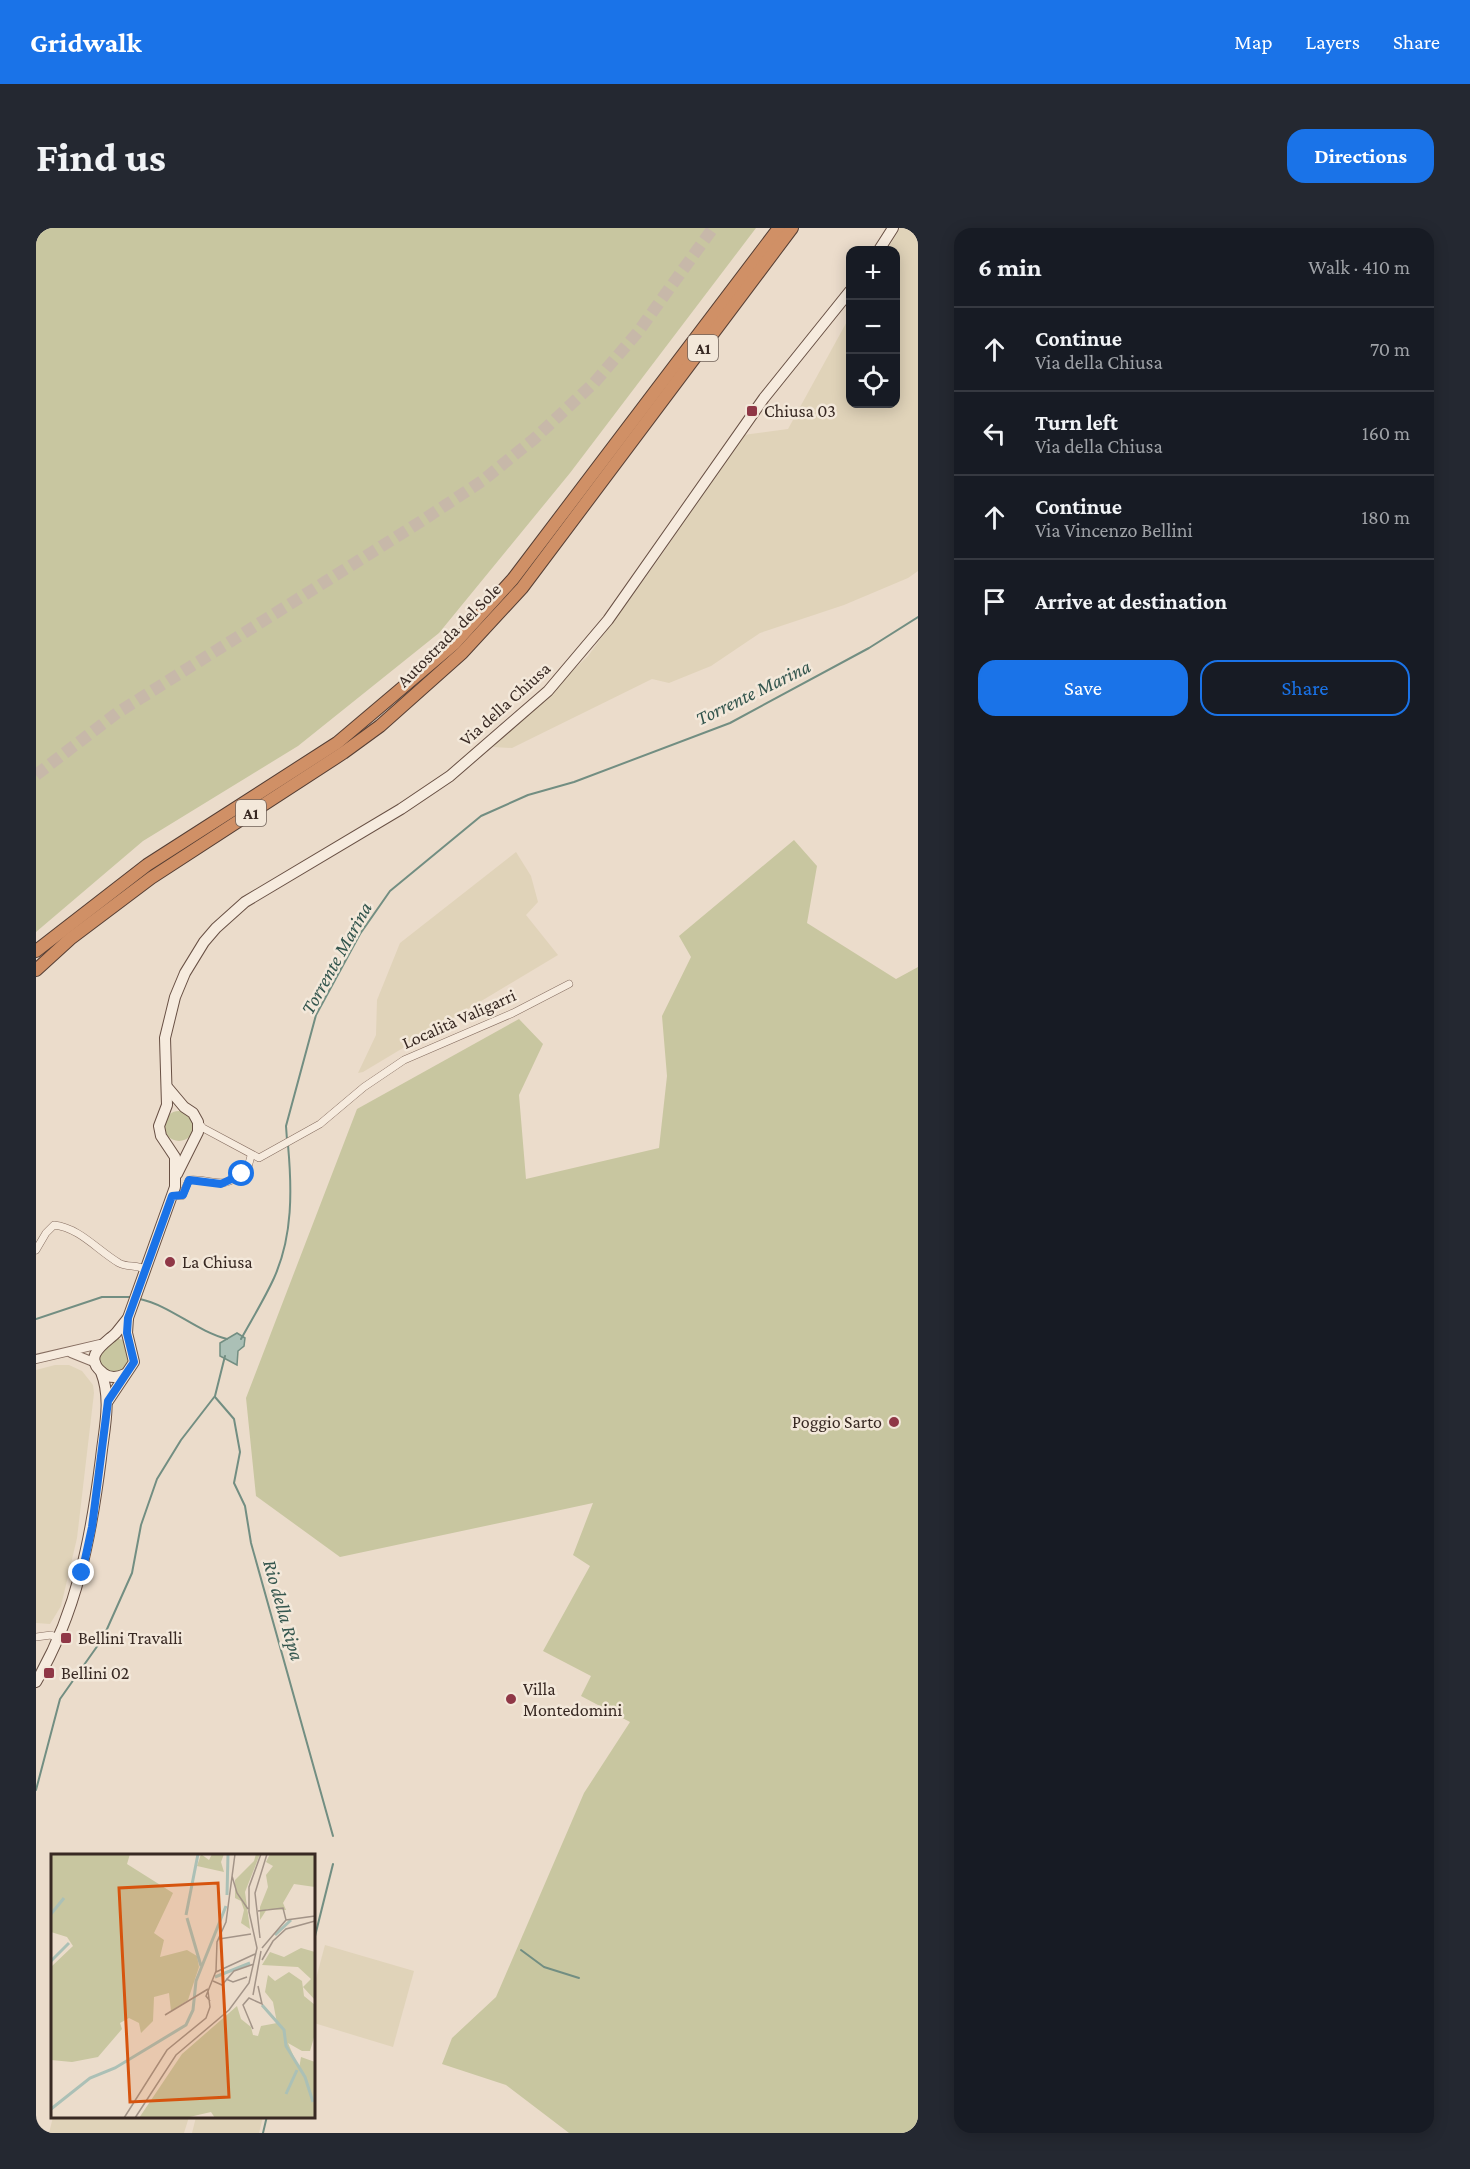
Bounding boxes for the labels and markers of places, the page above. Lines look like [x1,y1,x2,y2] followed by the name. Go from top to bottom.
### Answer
[764,401,836,421] place label: Chiusa 03
[745,404,759,418] marker: Chiusa 03
[182,1252,253,1272] place label: La Chiusa
[163,1255,177,1269] marker: La Chiusa
[792,1412,882,1432] place label: Poggio Sarto
[887,1415,901,1429] marker: Poggio Sarto
[78,1628,183,1648] place label: Bellini Travalli
[59,1631,73,1645] marker: Bellini Travalli
[61,1663,129,1683] place label: Bellini 02
[42,1666,56,1680] marker: Bellini 02
[523,1679,623,1720] place label: Villa Montedomini
[504,1692,518,1706] marker: Villa Montedomini

